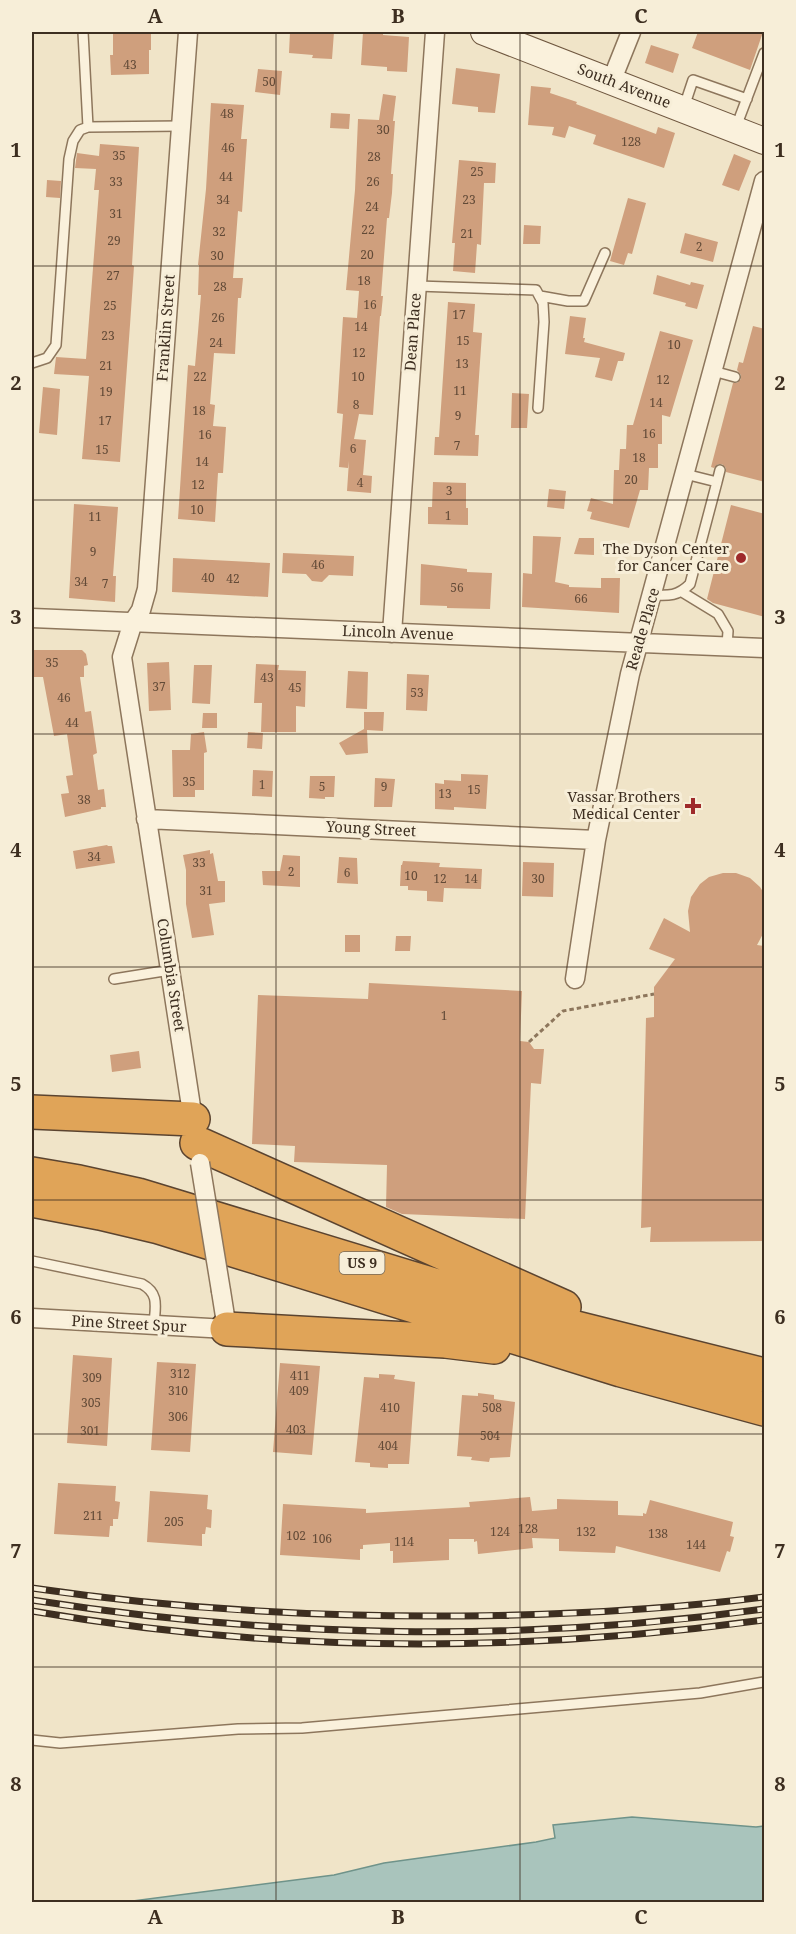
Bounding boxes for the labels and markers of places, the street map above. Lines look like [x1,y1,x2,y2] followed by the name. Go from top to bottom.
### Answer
[603,538,729,575] place label: The Dyson Center for Cancer Care
[734,551,748,565] marker: The Dyson Center for Cancer Care
[567,786,680,823] place label: Vassar Brothers Medical Center
[684,797,702,815] marker: Vassar Brothers Medical Center

